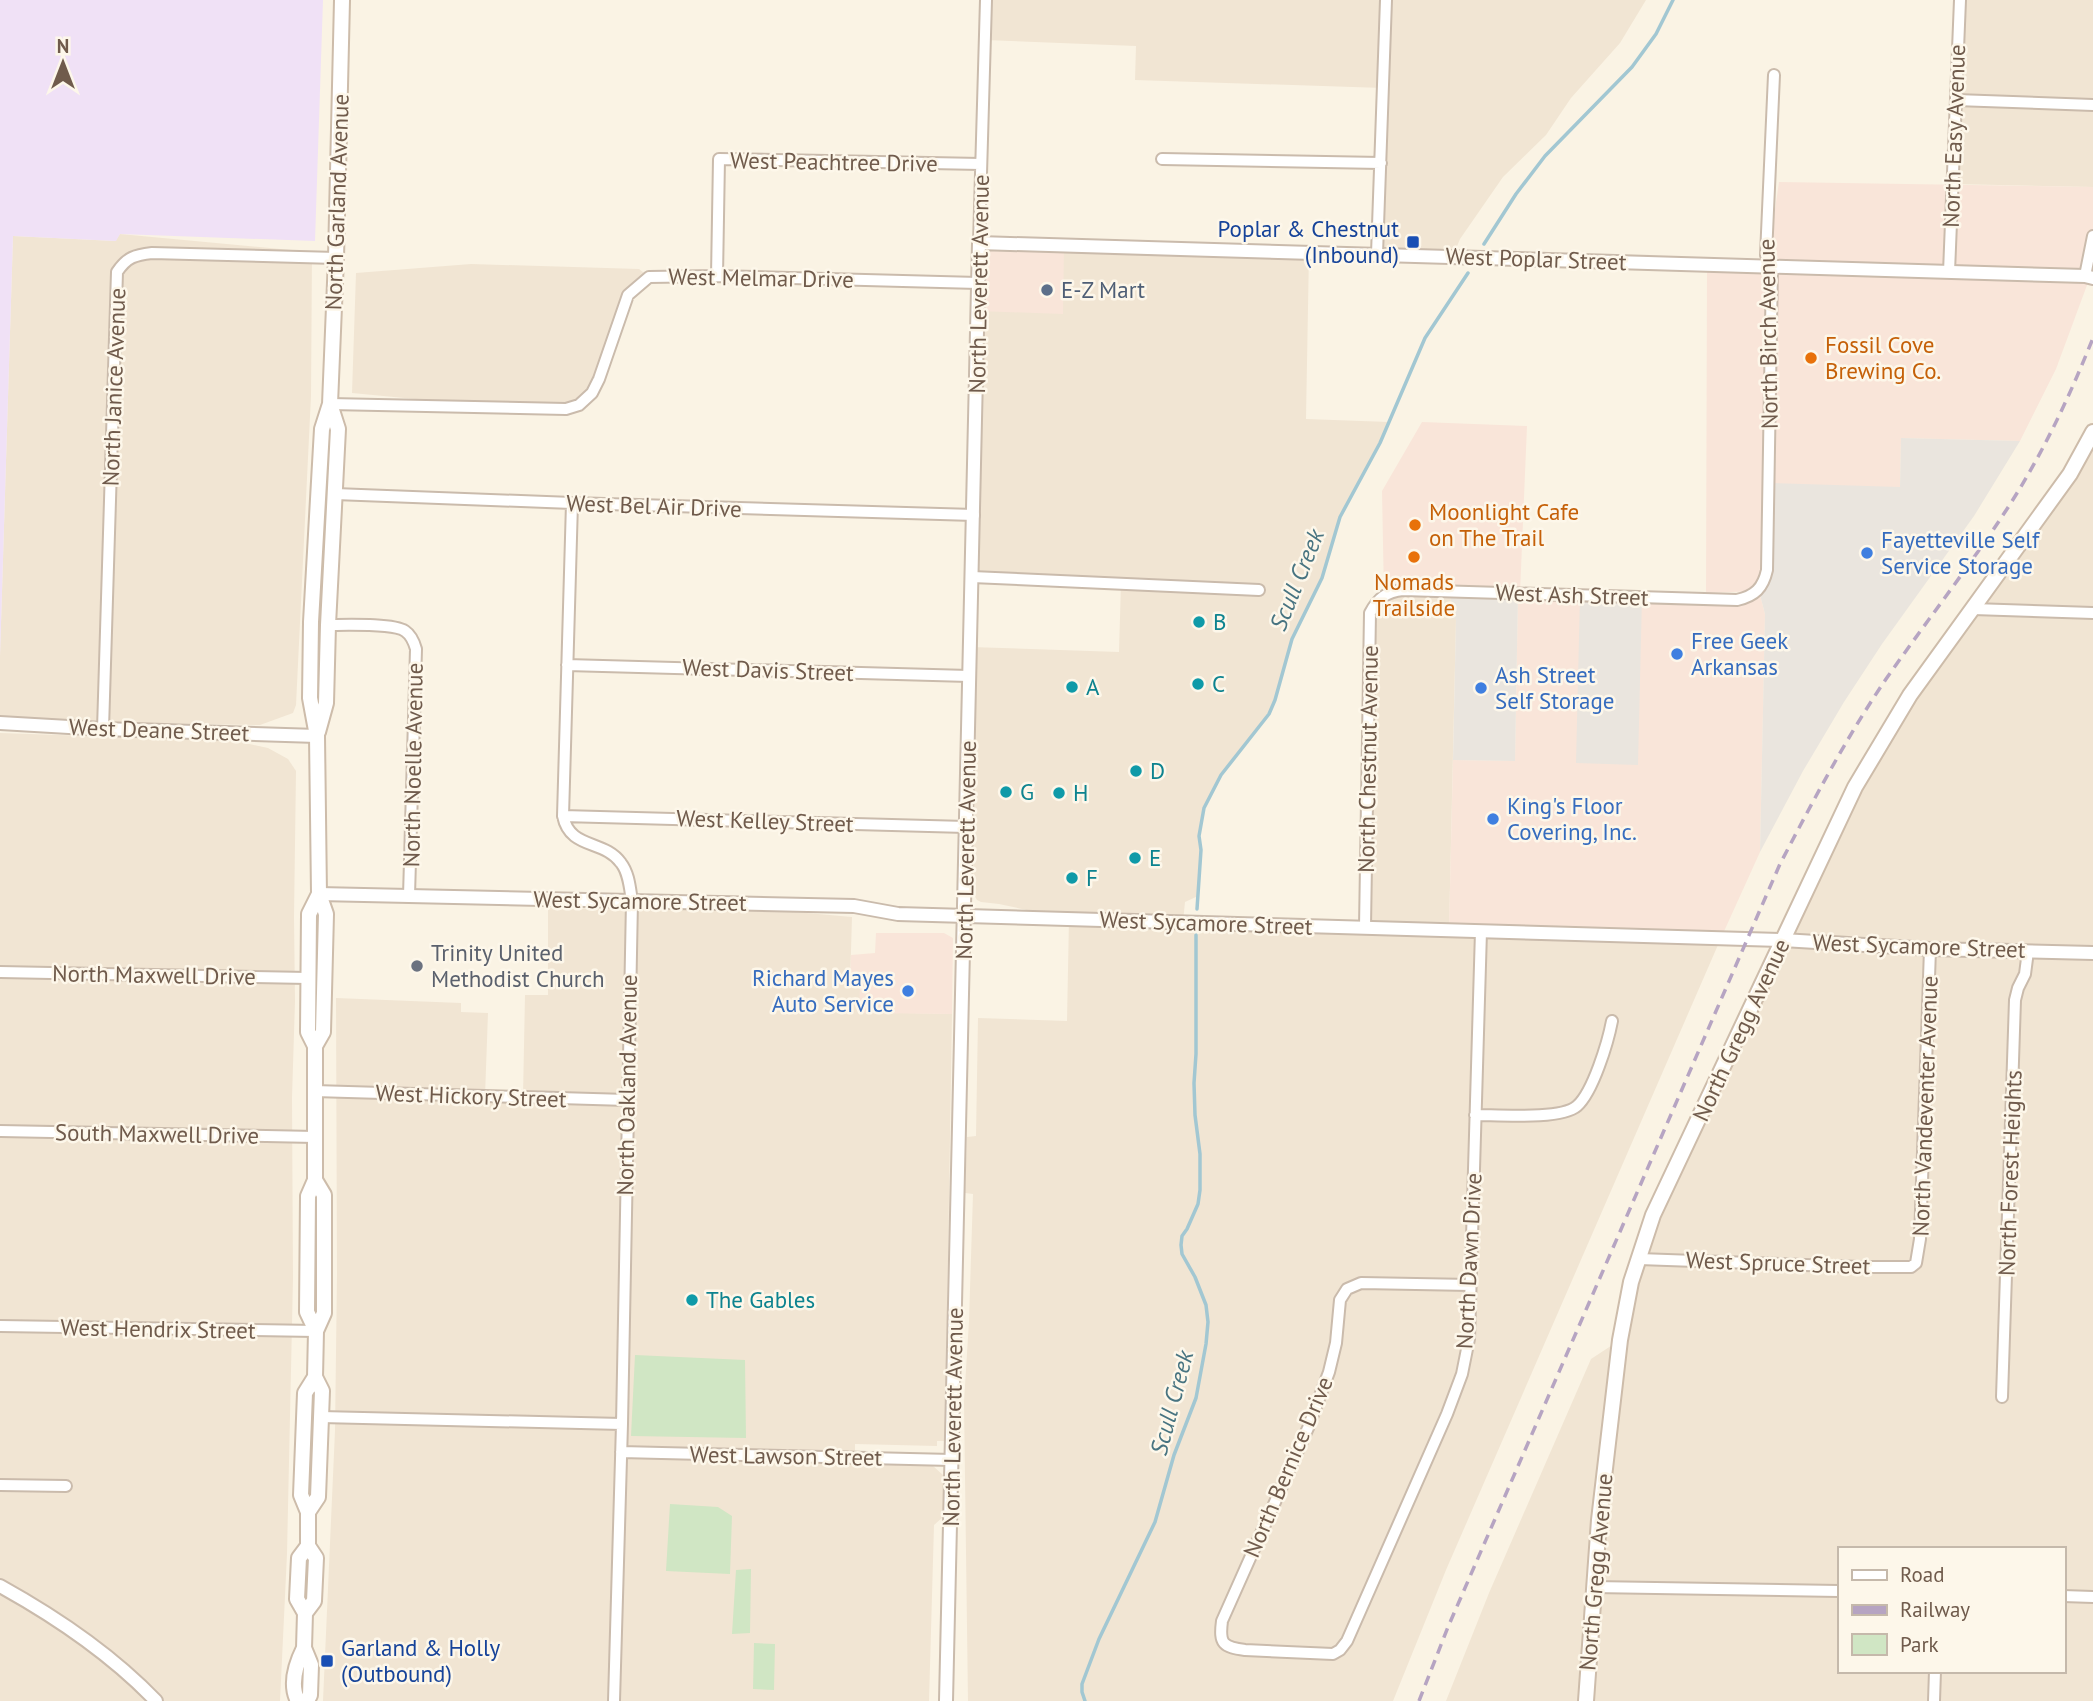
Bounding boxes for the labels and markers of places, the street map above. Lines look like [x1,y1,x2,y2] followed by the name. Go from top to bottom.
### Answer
[1218,214,1399,269] place label: Poplar & Chestnut (Inbound)
[1405,234,1421,250] marker: Poplar & Chestnut (Inbound)
[1061,275,1145,304] place label: E-Z Mart
[1039,282,1055,298] marker: E-Z Mart
[1825,330,1941,385] place label: Fossil Cove Brewing Co.
[1803,350,1819,366] marker: Fossil Cove Brewing Co.
[1429,497,1579,552] place label: Moonlight Cafe on The Trail
[1407,517,1423,533] marker: Moonlight Cafe on The Trail
[1881,525,2041,580] place label: Fayetteville Self Service Storage
[1859,545,1875,561] marker: Fayetteville Self Service Storage
[1406,549,1422,565] marker: Nomads Trailside
[1373,567,1455,622] place label: Nomads Trailside
[1213,607,1226,636] place label: B
[1191,614,1207,630] marker: B
[1691,626,1788,681] place label: Free Geek Arkansas
[1669,646,1685,662] marker: Free Geek Arkansas
[1495,660,1614,715] place label: Ash Street Self Storage
[1212,669,1225,698] place label: C
[1086,672,1100,701] place label: A
[1190,676,1206,692] marker: C
[1064,679,1080,695] marker: A
[1473,680,1489,696] marker: Ash Street Self Storage
[1150,756,1165,785] place label: D
[1128,763,1144,779] marker: D
[1020,777,1034,806] place label: G
[1073,778,1088,807] place label: H
[998,784,1014,800] marker: G
[1051,785,1067,801] marker: H
[1507,791,1637,846] place label: King's Floor Covering, Inc.
[1485,811,1501,827] marker: King's Floor Covering, Inc.
[1149,843,1161,872] place label: E
[1127,850,1143,866] marker: E
[1086,863,1098,892] place label: F
[1064,870,1080,886] marker: F
[431,938,605,993] place label: Trinity United Methodist Church
[409,958,425,974] marker: Trinity United Methodist Church
[752,963,894,1018] place label: Richard Mayes Auto Service
[900,983,916,999] marker: Richard Mayes Auto Service
[706,1285,815,1314] place label: The Gables
[684,1292,700,1308] marker: The Gables
[341,1633,501,1688] place label: Garland & Holly (Outbound)
[319,1653,335,1669] marker: Garland & Holly (Outbound)

